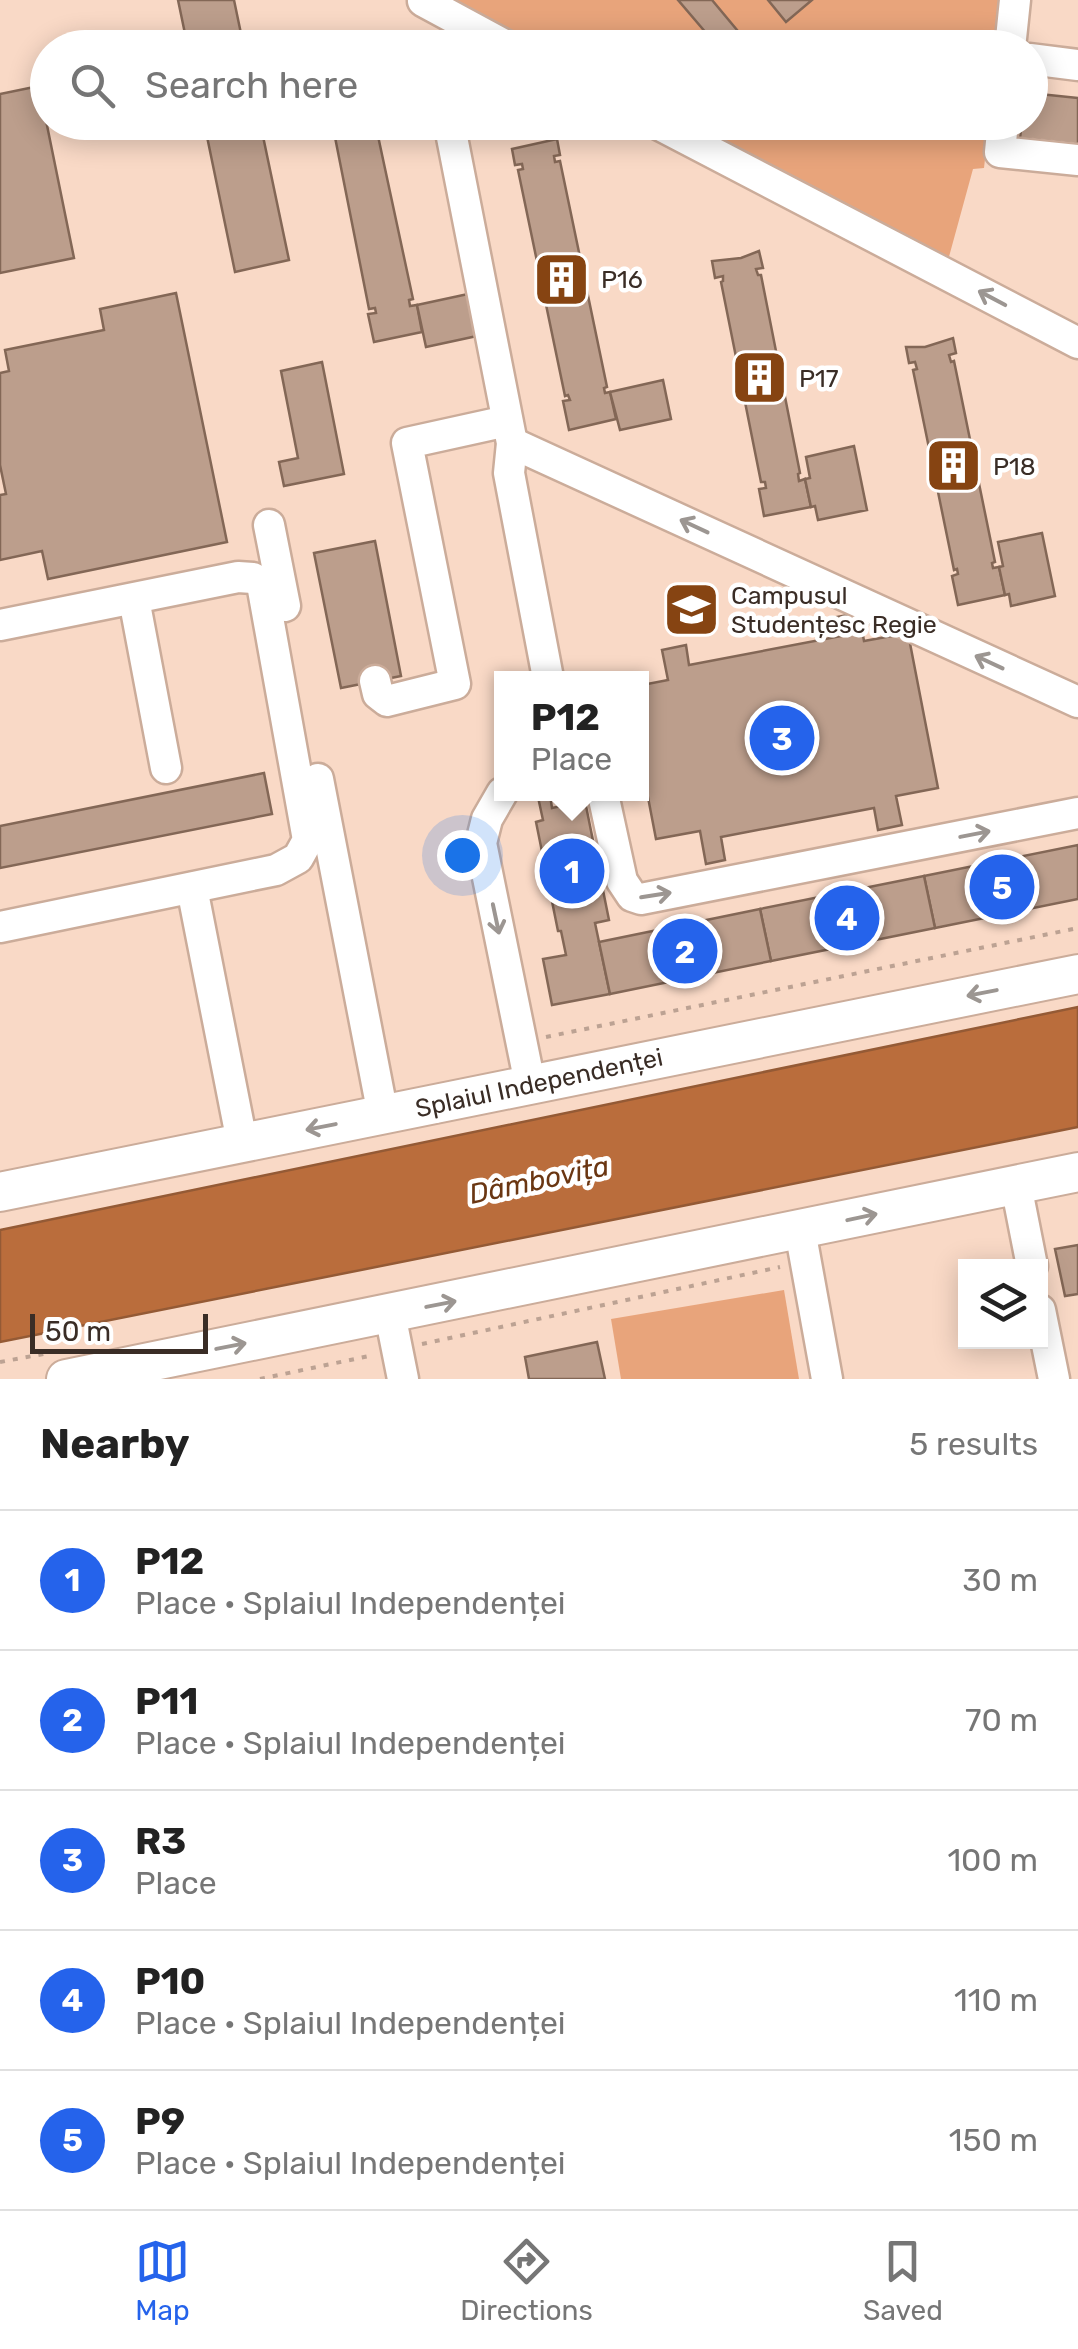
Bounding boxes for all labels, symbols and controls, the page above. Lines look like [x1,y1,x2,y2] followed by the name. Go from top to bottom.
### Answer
[30,30,1048,140] search box
[65,58,120,113] icon: search
[145,62,358,108] text: Search here
[532,249,592,309] building icon: P16
[601,265,643,294] place label: P16
[977,288,1007,307] one-way arrow
[730,348,790,408] building icon: P17
[799,364,839,393] place label: P17
[924,436,984,496] building icon: P18
[993,452,1036,481] place label: P18
[680,516,710,535] one-way arrow
[662,579,722,639] school or university icon: Campusul Studențesc Regie
[731,581,937,639] place label: Campusul Studențesc Regie
[974,652,1005,670] one-way arrow
[494,671,649,801] popup
[531,694,600,740] text: P12
[750,700,814,776] pin: 3
[531,740,612,778] text: Place
[958,823,990,842] one-way arrow
[437,830,488,881] your location
[540,834,604,908] pin: 1
[970,850,1034,924] pin: 5
[814,880,880,956] pin: 4
[639,886,672,904] one-way arrow
[488,902,507,934] one-way arrow
[652,914,718,988] pin: 2
[967,985,999,1004] one-way arrow
[413,1043,665,1123] street label: Splaiul Independenței
[305,1118,338,1137] one-way arrow
[466,1149,612,1211] water label: Dâmbovița
[846,1207,878,1225] one-way arrow
[958,1259,1048,1349] map controls
[958,1259,1048,1349] button: layers
[424,1293,456,1312] one-way arrow
[30,1309,208,1354] scale bar
[45,1315,111,1348] text: 50 m
[214,1335,246,1354] one-way arrow
[40,1419,190,1469] text: Nearby
[909,1425,1038,1463] text: 5 results
[135,1538,204,1584] text: P12
[65,1561,80,1599] text: 1
[962,1561,1038,1599] text: 30 m
[135,1584,566,1622] text: Place · Splaiul Independenței
[135,1678,198,1724] text: P11
[62,1701,83,1739] text: 2
[965,1701,1038,1739] text: 70 m
[135,1724,566,1762] text: Place · Splaiul Independenței
[135,1818,186,1864] text: R3
[62,1841,83,1879] text: 3
[947,1841,1038,1879] text: 100 m
[135,1864,217,1902] text: Place
[135,1958,205,2004] text: P10
[62,1981,83,2019] text: 4
[954,1981,1038,2019] text: 110 m
[135,2004,566,2042] text: Place · Splaiul Independenței
[135,2098,185,2144] text: P9
[62,2121,83,2159] text: 5
[949,2121,1038,2159] text: 150 m
[135,2144,566,2182] text: Place · Splaiul Independenței
[135,2234,190,2327] tab: Map
[460,2234,593,2327] tab: Directions
[863,2234,943,2327] tab: Saved

